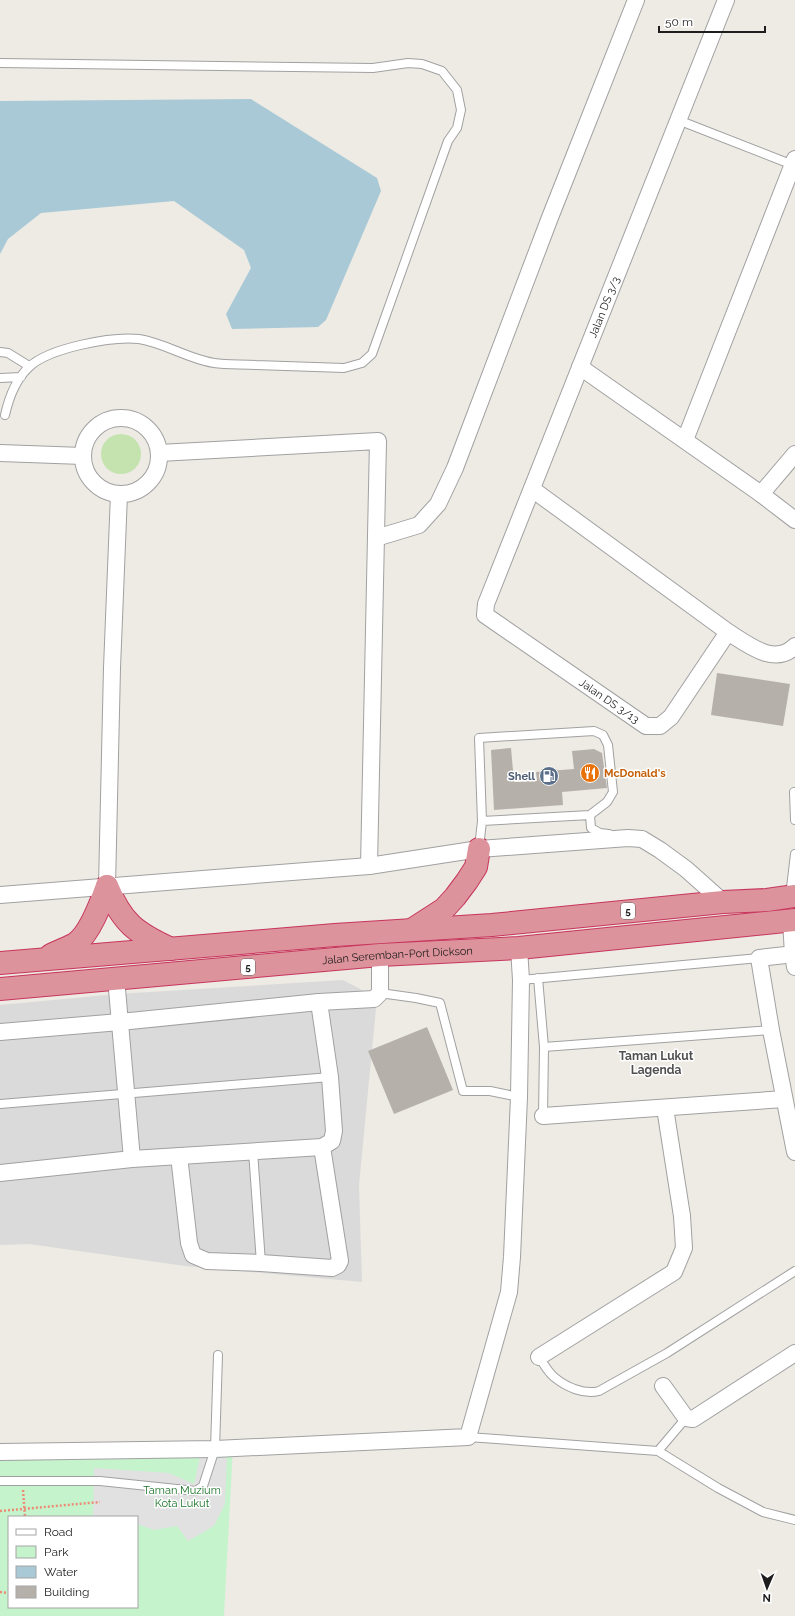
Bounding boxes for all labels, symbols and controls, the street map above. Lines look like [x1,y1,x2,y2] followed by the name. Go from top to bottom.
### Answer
[659,8,765,34] scale bar
[665,15,693,29] text: 50 m
[586,275,623,340] street label: Jalan DS 3/3
[577,676,642,726] street label: Jalan DS 3/13
[579,762,601,784] restaurant icon: McDonald's
[538,765,560,787] fuel station icon: Shell
[604,767,666,780] place label: McDonald's
[508,770,536,783] place label: Shell
[621,903,635,919] road number: 5
[322,944,473,967] street label: Jalan Seremban-Port Dickson
[241,959,255,975] road number: 5
[619,1049,694,1077] district label: Taman Lukut Lagenda
[143,1484,221,1510] park label: Taman Muzium Kota Lukut
[8,1516,138,1608] legend
[44,1525,73,1539] text: Road
[44,1545,69,1559] text: Park
[44,1565,78,1579] text: Water
[747,1568,787,1608] north arrow
[44,1585,90,1599] text: Building
[762,1591,771,1604] text: N

